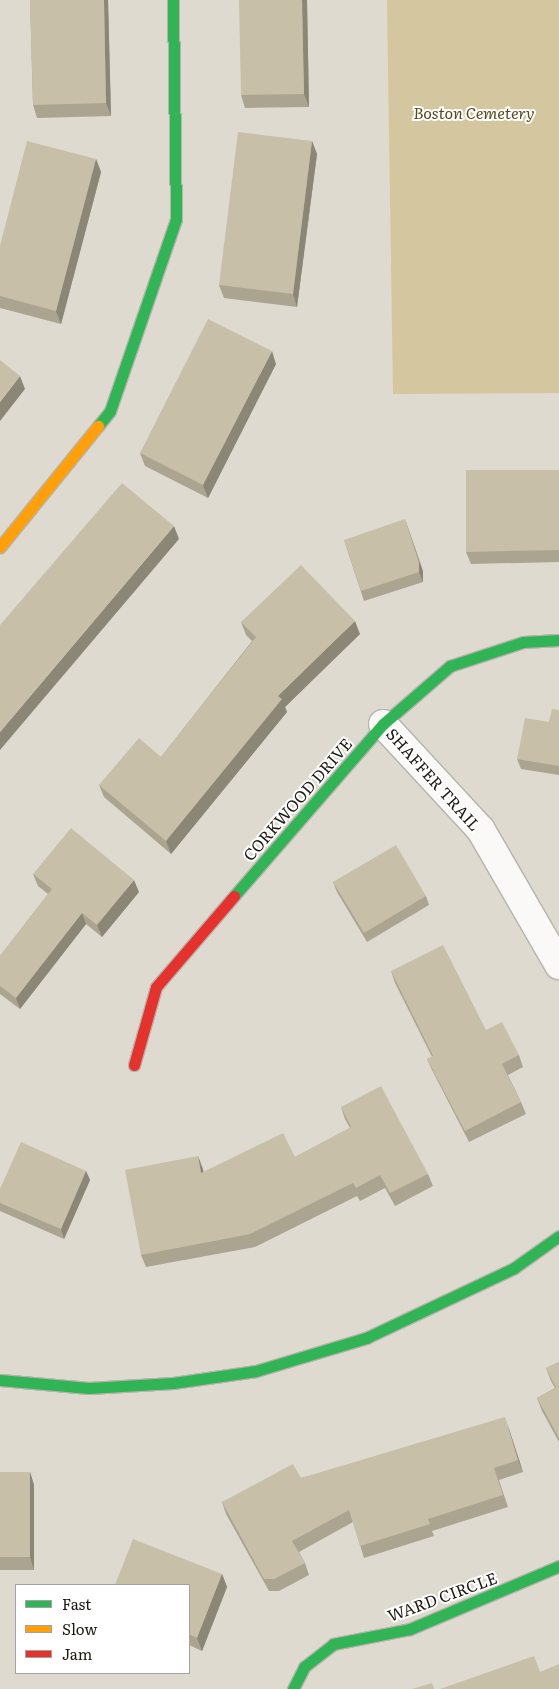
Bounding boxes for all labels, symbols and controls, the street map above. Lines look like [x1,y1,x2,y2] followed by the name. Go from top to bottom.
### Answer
[413,102,535,122] park label: Boston Cemetery
[383,724,485,834] street label: SHAFFER TRAIL
[239,734,355,864] street label: CORKWOOD DRIVE
[385,1567,499,1625] street label: WARD CIRCLE
[15,1584,190,1674] legend
[62,1592,91,1615] text: Fast
[62,1617,97,1640] text: Slow
[62,1642,92,1665] text: Jam

